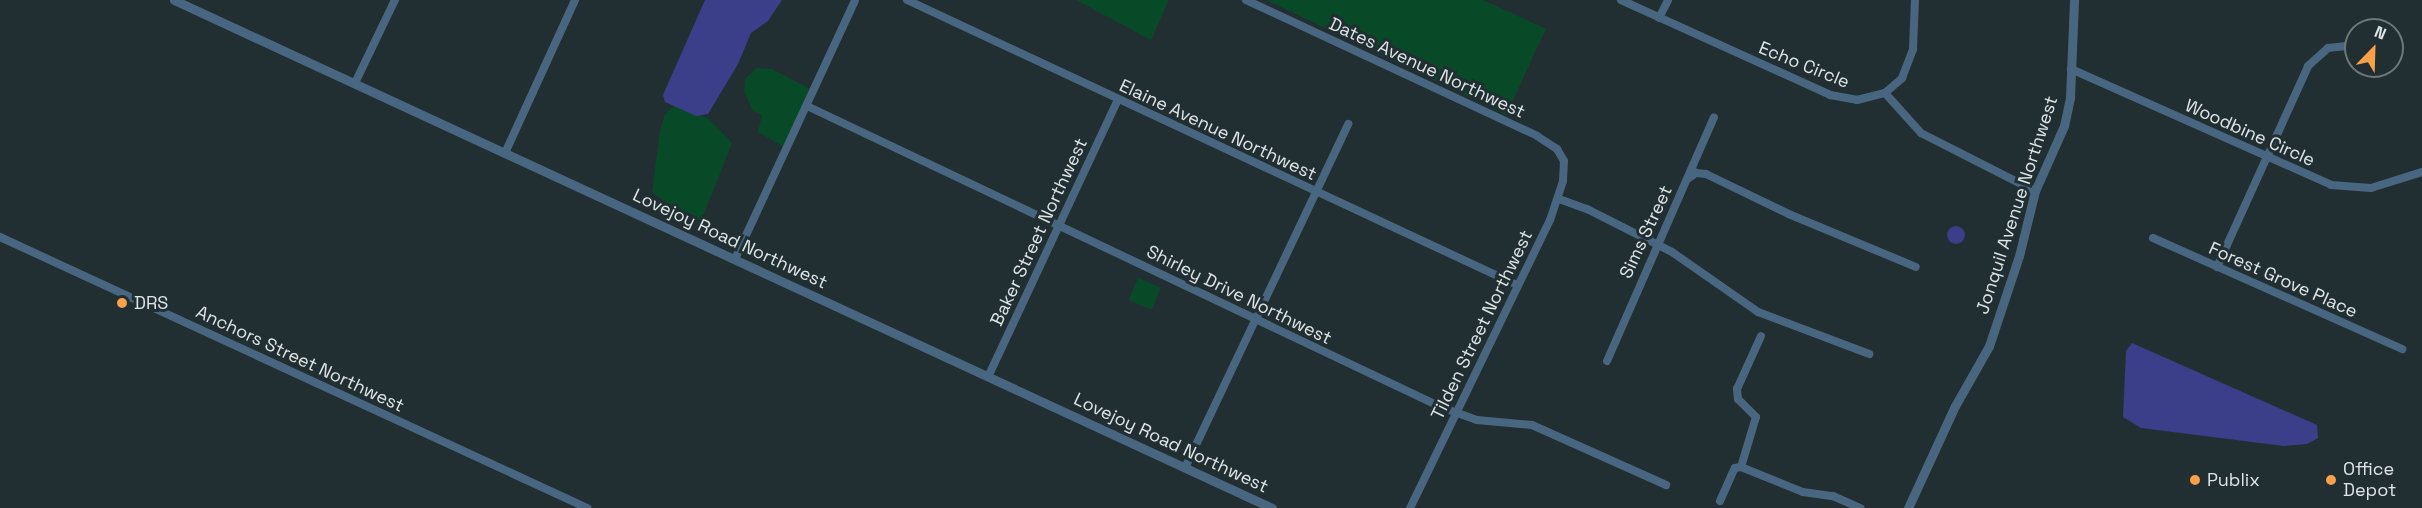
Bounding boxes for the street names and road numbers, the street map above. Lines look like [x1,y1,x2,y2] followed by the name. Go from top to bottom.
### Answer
[1325,13,1529,123] street label: Dates Avenue Northwest
[1755,37,1853,93] street label: Echo Circle
[1116,75,1320,185] street label: Elaine Avenue Northwest
[1971,93,2063,317] street label: Jonquil Avenue Northwest
[2182,95,2318,171] street label: Woodbine Circle
[986,135,1092,329] street label: Baker Street Northwest
[1615,182,1677,282] street label: Sims Street
[629,184,831,294] street label: Lovejoy Road Northwest
[1427,227,1537,423] street label: Tilden Street Northwest
[2205,237,2361,323] street label: Forest Grove Place
[1143,241,1335,349] street label: Shirley Drive Northwest
[192,301,408,417] street label: Anchors Street Northwest
[1070,388,1272,498] street label: Lovejoy Road Northwest

